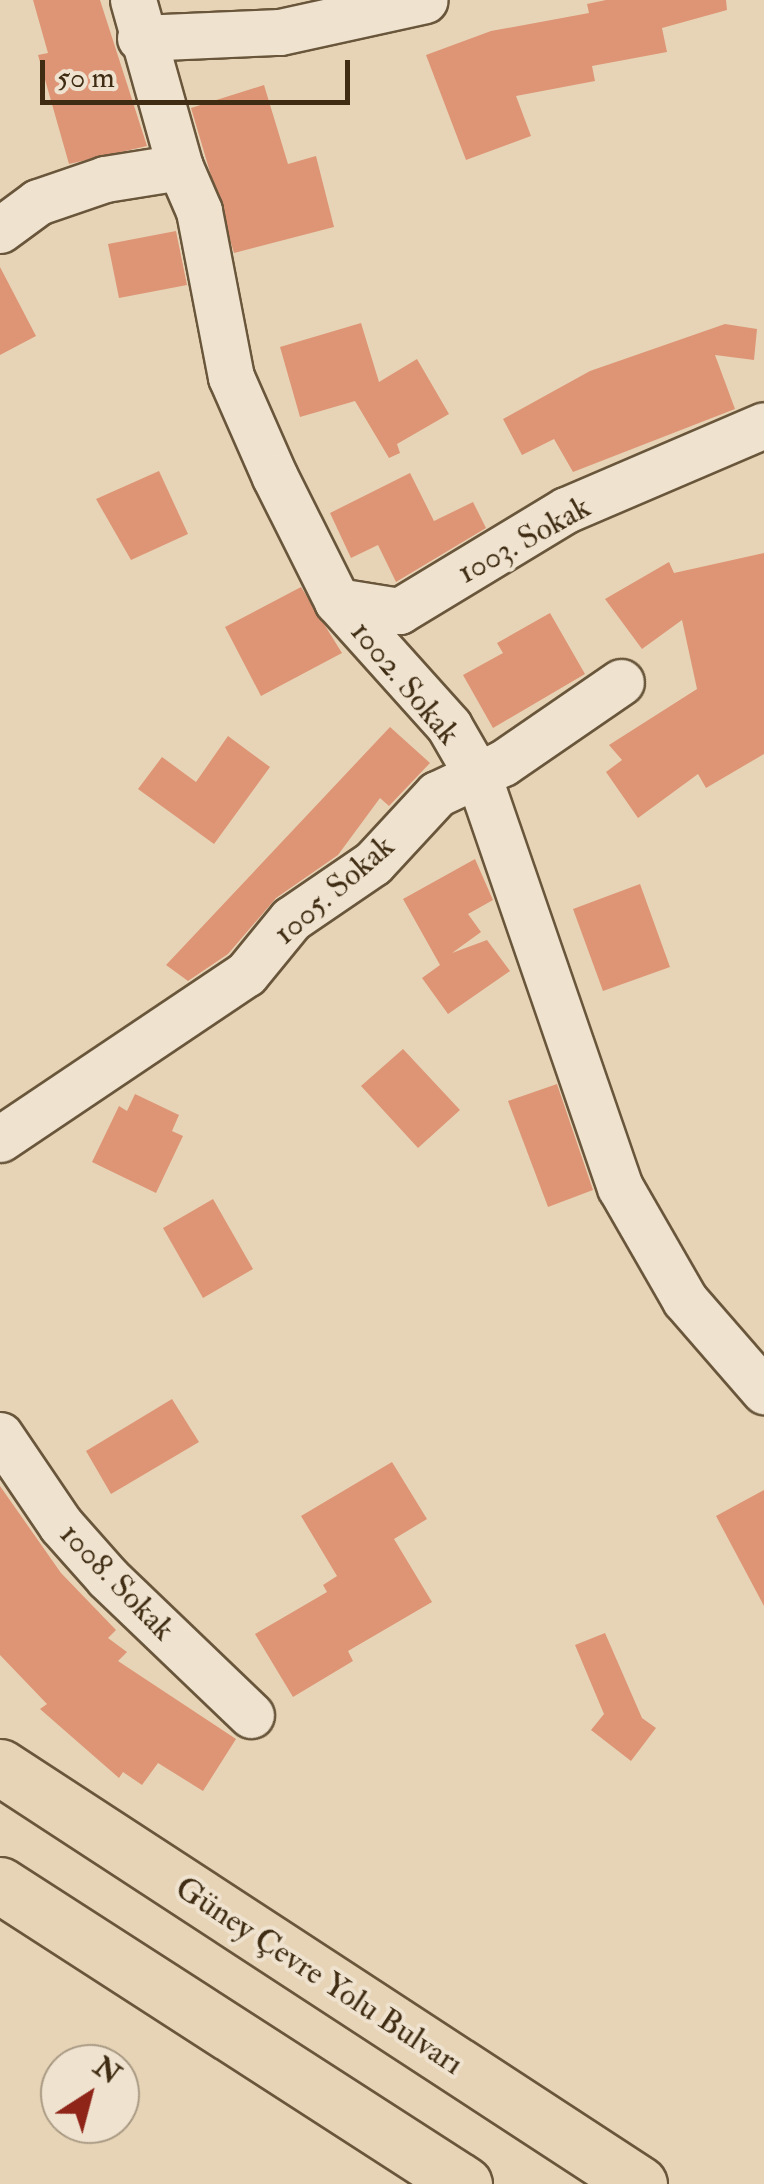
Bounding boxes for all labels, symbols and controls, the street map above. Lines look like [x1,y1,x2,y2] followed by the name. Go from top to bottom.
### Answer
[45,40,355,102] scale bar
[57,59,115,96] text: 50 m
[451,488,597,592] street label: 1003. Sokak
[342,613,468,753] street label: 1002. Sokak
[266,827,402,953] street label: 1005. Sokak
[52,1515,182,1649] street label: 1008. Sokak
[168,1869,470,2083] street label: Güney Çevre Yolu Bulvarı
[40,2044,140,2144] north arrow
[86,2049,127,2092] text: N

